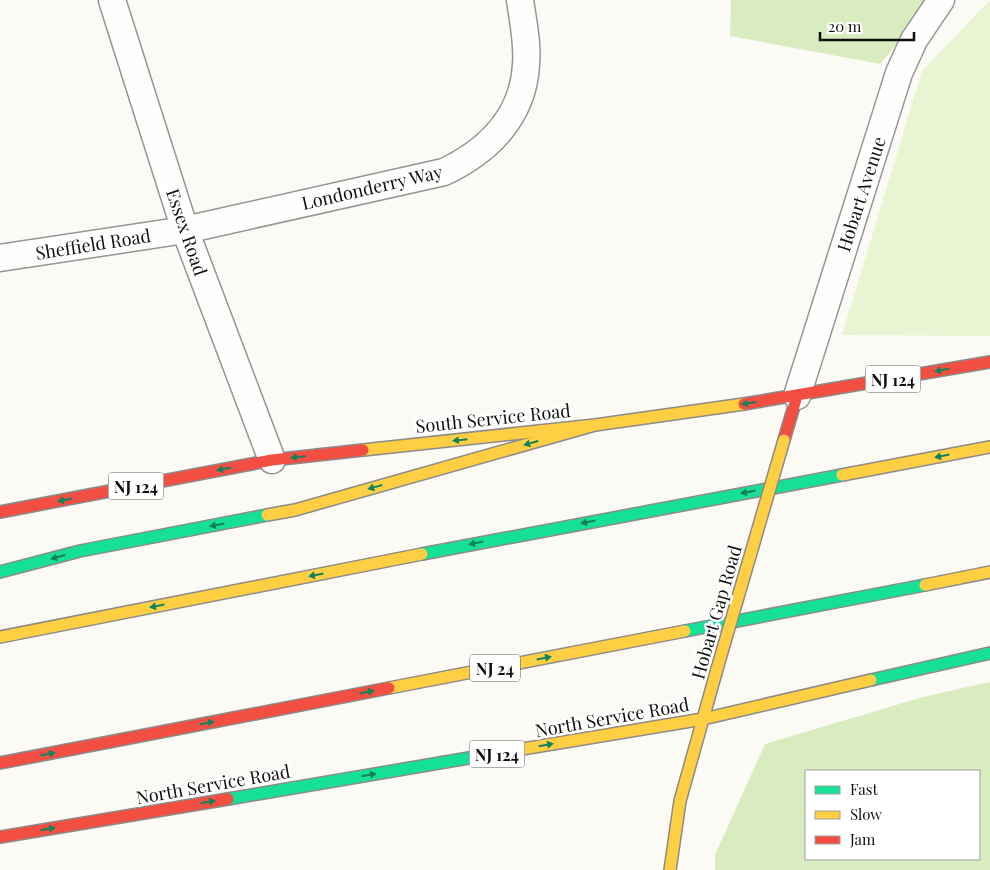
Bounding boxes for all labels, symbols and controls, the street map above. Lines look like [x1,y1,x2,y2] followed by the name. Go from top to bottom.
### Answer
[820,10,914,42] scale bar
[828,16,862,36] text: 20 m
[831,133,891,255] street label: Hobart Avenue
[299,159,445,215] street label: Londonderry Way
[161,185,213,279] street label: Essex Road
[34,223,153,265] street label: Sheffield Road
[866,366,920,392] road number: NJ 124
[934,367,950,375] one-way arrow
[414,398,572,438] street label: South Service Road
[740,399,756,407] one-way arrow
[451,436,467,444] one-way arrow
[524,439,539,447] one-way arrow
[934,452,950,460] one-way arrow
[290,453,306,461] one-way arrow
[217,465,232,473] one-way arrow
[108,472,164,500] road number: NJ 124
[367,484,382,492] one-way arrow
[740,489,756,497] one-way arrow
[56,496,72,504] one-way arrow
[581,518,596,526] one-way arrow
[209,521,225,529] one-way arrow
[467,540,483,548] one-way arrow
[685,542,747,682] street label: Hobart Gap Road
[50,553,65,561] one-way arrow
[308,571,324,579] one-way arrow
[149,602,164,610] one-way arrow
[470,654,520,681] road number: NJ 24
[536,654,552,662] one-way arrow
[359,688,375,696] one-way arrow
[533,692,691,742] street label: North Service Road
[200,719,216,727] one-way arrow
[470,741,524,768] road number: NJ 124
[539,741,555,749] one-way arrow
[40,750,55,758] one-way arrow
[134,759,292,809] street label: North Service Road
[805,770,980,860] legend
[361,771,377,779] one-way arrow
[850,779,879,799] text: Fast
[201,798,217,806] one-way arrow
[850,804,882,824] text: Slow
[40,824,56,832] one-way arrow
[849,829,876,849] text: Jam

